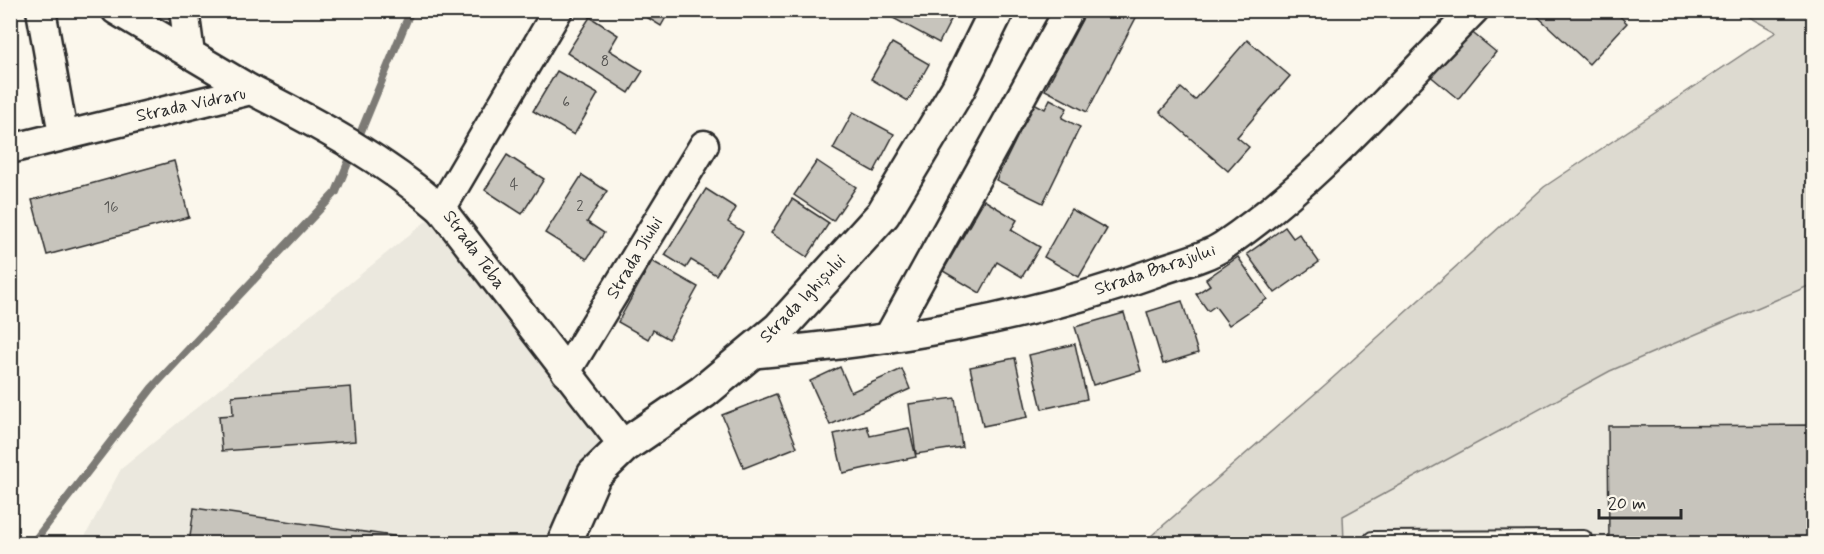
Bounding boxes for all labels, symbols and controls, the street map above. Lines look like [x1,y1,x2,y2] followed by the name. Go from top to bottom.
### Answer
[601,52,609,72] house number: 8
[134,82,248,128] street label: Strada Vidraru
[562,93,570,113] house number: 6
[510,175,519,195] house number: 4
[576,197,584,217] house number: 2
[103,198,119,218] house number: 16
[437,206,511,294] street label: Strada Teba
[601,212,669,304] street label: Strada Jiului
[1091,238,1219,302] street label: Strada Barajului
[754,249,852,349] street label: Strada Ighișului
[1599,482,1682,520] scale bar
[1608,492,1646,516] text: 20 m

